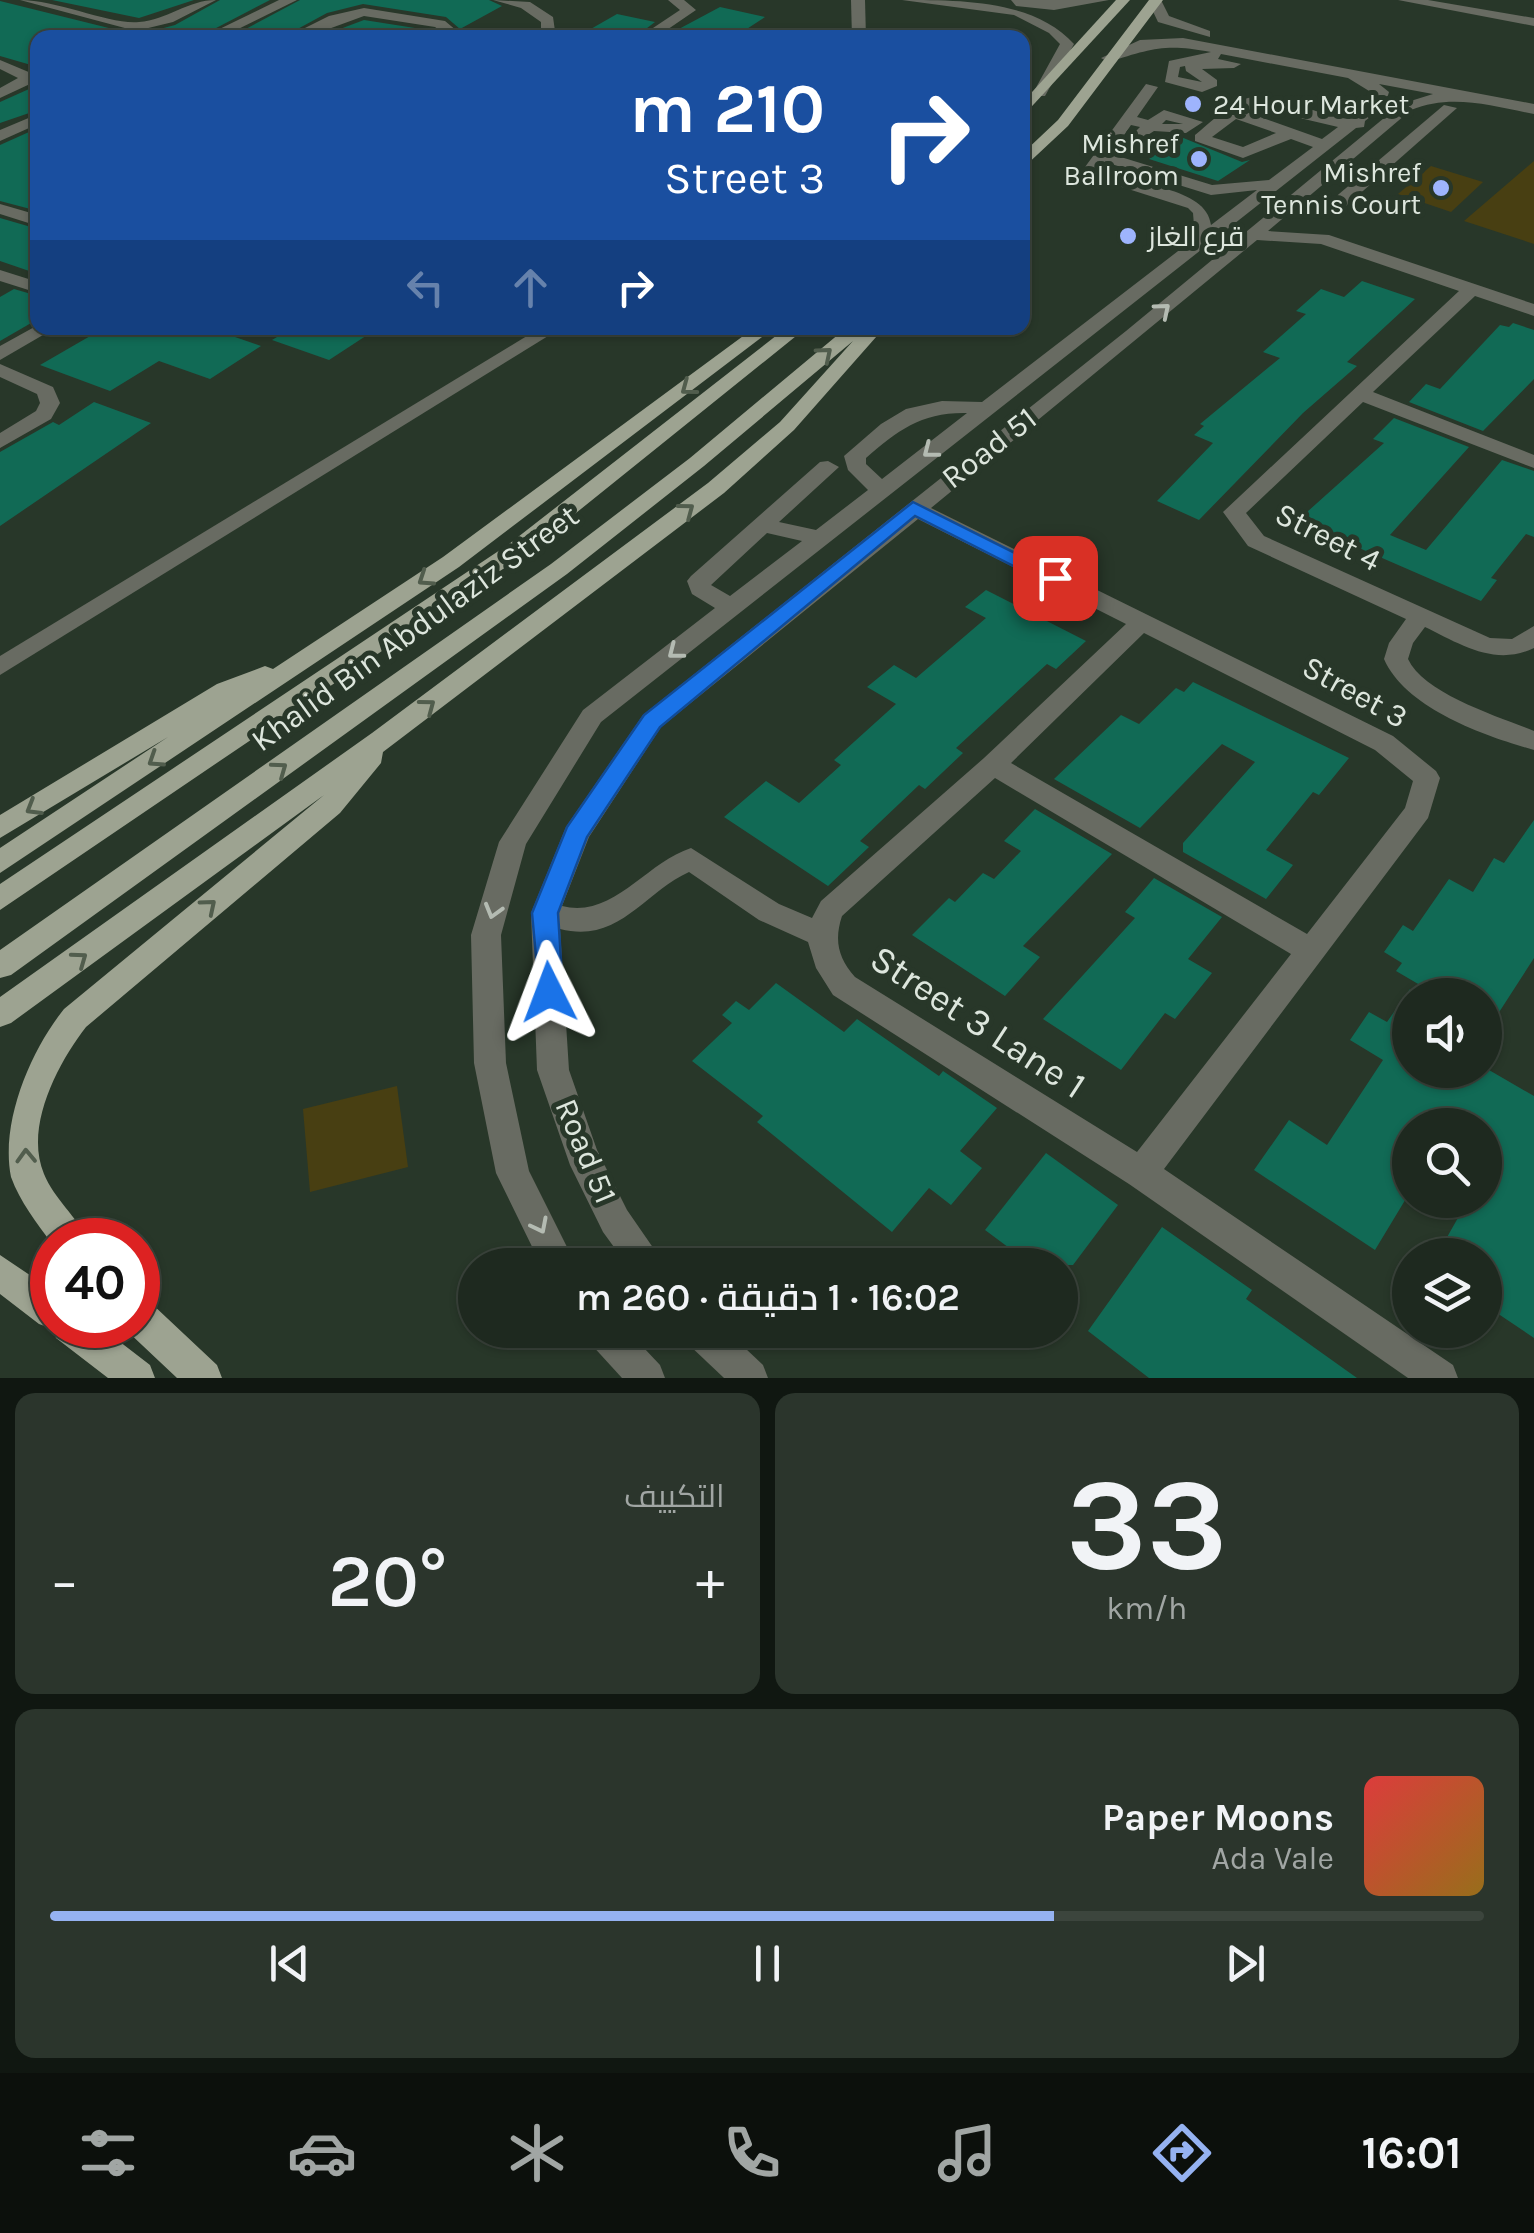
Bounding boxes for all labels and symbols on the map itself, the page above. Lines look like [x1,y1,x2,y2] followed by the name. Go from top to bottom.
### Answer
[1213,88,1409,121] place label: 24 Hour Market
[1182,93,1204,115] marker: 24 Hour Market
[1064,127,1179,192] place label: Mishref Ballroom
[1188,148,1210,170] marker: Mishref Ballroom
[1261,156,1421,221] place label: Mishref Tennis Court
[1430,177,1452,199] marker: Mishref Tennis Court
[1146,220,1244,255] place label: قرع الغاز
[1117,225,1139,247] marker: قرع الغاز
[1151,304,1169,322] one-way arrow
[814,348,832,366] one-way arrow
[681,376,699,393] one-way arrow
[934,400,1044,496] street label: Road 51
[923,439,941,457] one-way arrow
[1269,495,1387,579] street label: Street 4
[244,497,586,759] street label: Khalid Bin Abdulaziz Street
[676,504,694,521] one-way arrow
[1013,536,1098,621] pin
[418,567,437,585] one-way arrow
[668,640,686,658] one-way arrow
[1296,648,1414,736] street label: Street 3
[417,700,435,717] one-way arrow
[148,747,166,766] one-way arrow
[269,763,288,781] one-way arrow
[26,795,44,814] one-way arrow
[198,900,216,918] one-way arrow
[484,902,505,919] one-way arrow
[862,936,1094,1108] street label: Street 3 Lane 1
[497,940,601,1044] position arrow
[69,953,88,971] one-way arrow
[547,1093,625,1209] street label: Road 51
[16,1147,37,1163] one-way arrow
[528,1216,547,1234] one-way arrow
[30,1218,160,1348] speed limit sign: 40

